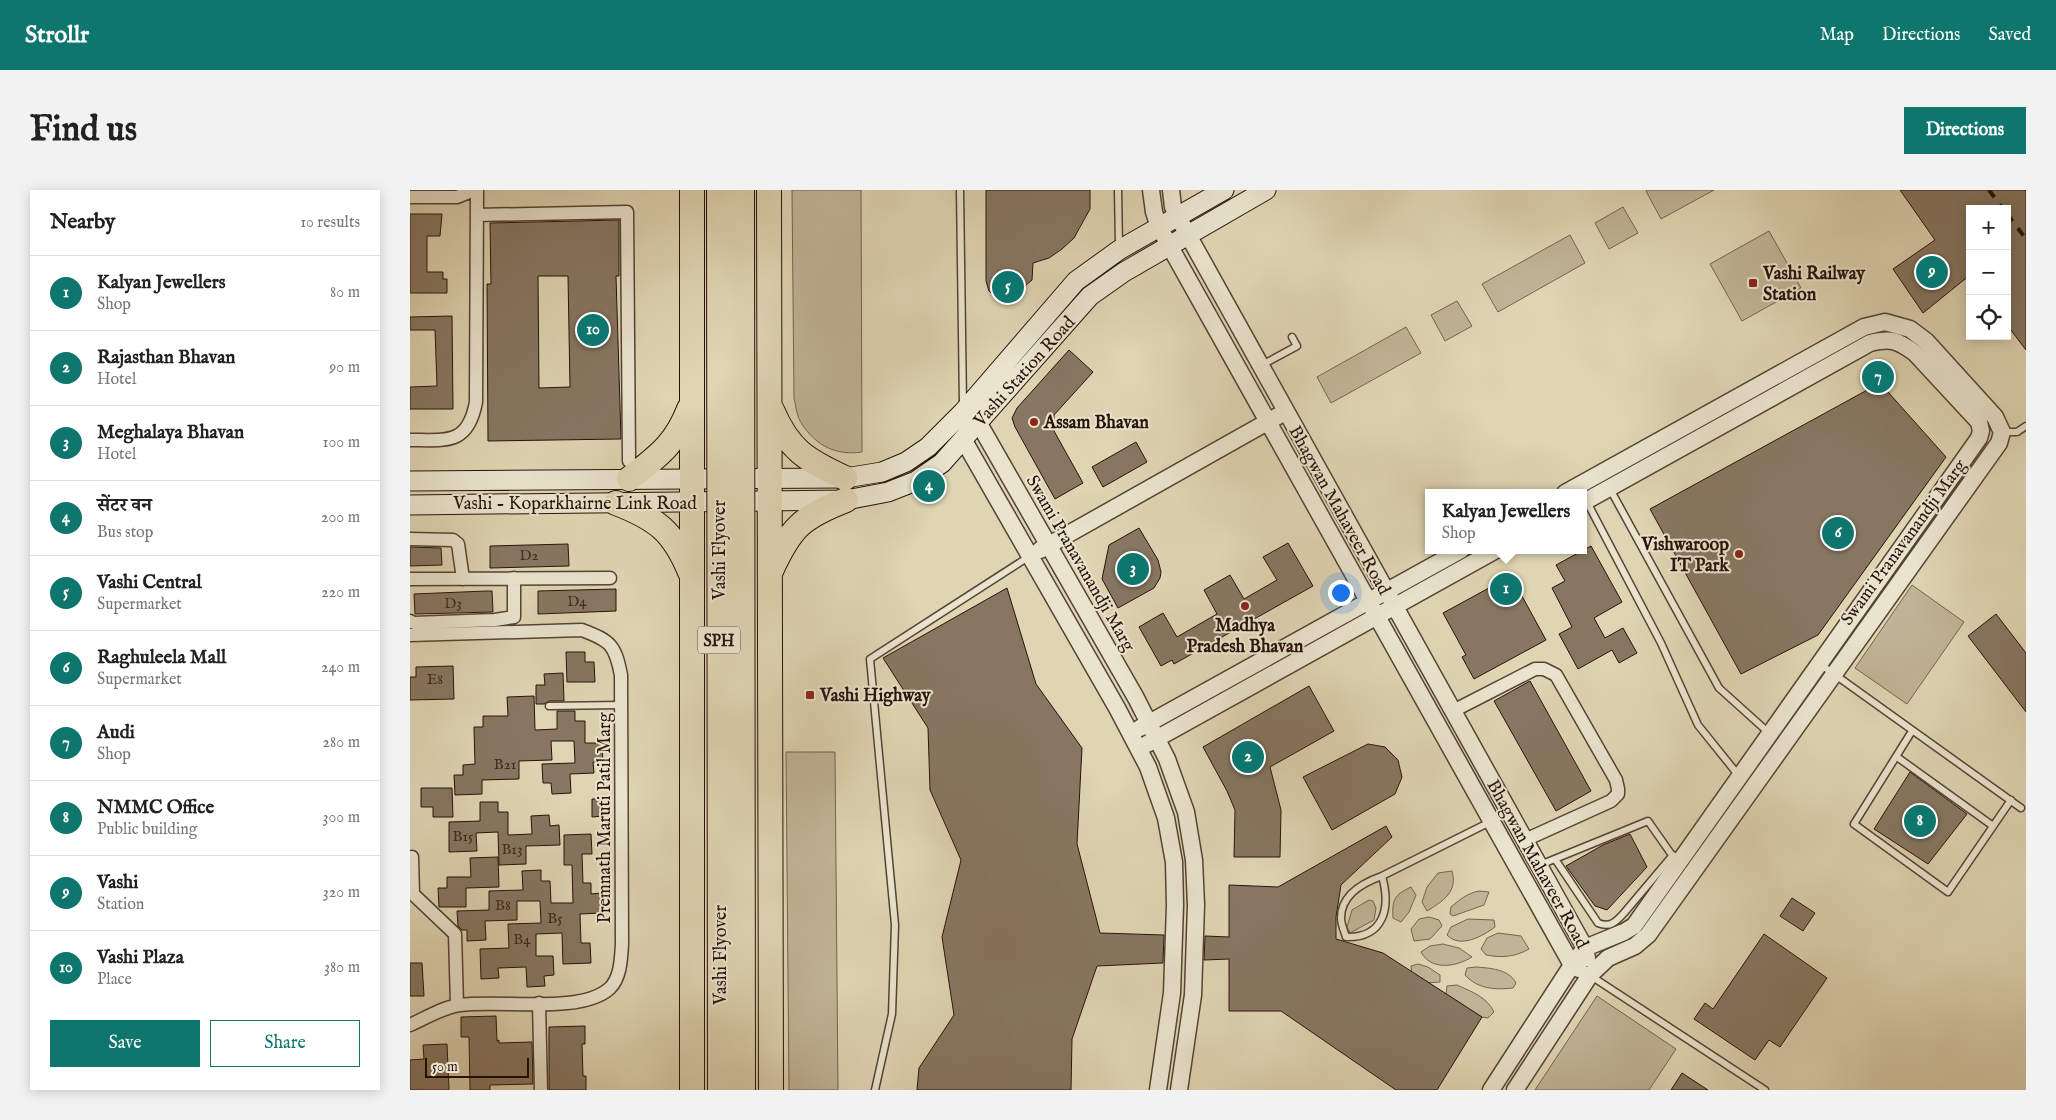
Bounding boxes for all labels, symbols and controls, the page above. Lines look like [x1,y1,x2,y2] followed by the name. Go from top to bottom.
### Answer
[25,20,89,51] text: Strollr
[1820,24,1854,47] text: Map
[1882,24,1960,47] text: Directions
[1988,24,2031,47] text: Saved
[1904,107,2026,154] button: Directions
[30,108,137,153] text: Find us
[1966,205,2011,340] map controls
[1966,205,2011,250] button: +
[50,209,115,236] text: Nearby
[300,213,360,233] text: 10 results
[1966,250,2011,295] button: −
[1916,253,1948,291] pin: 9
[1762,263,1866,307] place label: Vashi Railway Station
[992,268,1024,306] pin: 5
[97,271,225,295] text: Kalyan Jewellers
[1747,277,1759,289] marker: Vashi Railway Station
[63,283,69,303] text: 1
[330,283,360,303] text: 80 m
[97,295,131,315] text: Shop
[1966,295,2011,340] button: locate
[577,311,609,349] pin: 10
[969,312,1081,433] street label: Vashi Station Road
[97,346,235,370] text: Rajasthan Bhavan
[62,358,70,378] text: 2
[329,358,360,378] text: 90 m
[1862,358,1894,396] pin: 7
[97,370,136,390] text: Hotel
[1043,412,1149,435] place label: Assam Bhavan
[1028,416,1040,428] marker: Assam Bhavan
[97,421,244,445] text: Meghalaya Bhavan
[1283,422,1395,600] street label: Bhagwan Mahaveer Road
[63,433,69,453] text: 3
[323,433,360,453] text: 100 m
[97,445,136,465] text: Hotel
[1836,455,1972,630] street label: Swami Pranavanandji Marg
[913,467,945,505] pin: 4
[1020,472,1140,656] street label: Swami Pranavanandji Marg
[1425,489,1587,554] popup
[452,493,697,516] street label: Vashi - Koparkhairne Link Road
[97,494,152,518] text: सेंटर वन
[709,500,732,601] street label: Vashi Flyover
[1442,500,1570,524] text: Kalyan Jewellers
[62,508,70,528] text: 4
[321,508,360,528] text: 200 m
[1822,514,1854,552] pin: 6
[97,523,153,543] text: Bus stop
[1442,524,1476,544] text: Shop
[1640,534,1730,578] place label: Vishwaroop IT Park
[519,546,539,565] house number: D2
[1733,548,1745,560] marker: Vishwaroop IT Park
[1117,550,1149,588] pin: 3
[1490,570,1522,608] pin: 1
[97,571,202,595] text: Vashi Central
[1328,580,1354,606] your location
[63,583,69,603] text: 5
[321,583,360,603] text: 220 m
[567,592,587,611] house number: D4
[444,594,462,613] house number: D3
[97,595,182,615] text: Supermarket
[1239,600,1251,612] marker: Madhya Pradesh Bhavan
[1187,615,1304,659] place label: Madhya Pradesh Bhavan
[698,626,740,654] road number: SPH
[97,646,226,670] text: Raghuleela Mall
[63,658,69,678] text: 6
[321,658,360,678] text: 240 m
[97,670,182,690] text: Supermarket
[427,670,443,689] house number: E8
[819,685,932,708] place label: Vashi Highway
[804,689,816,701] marker: Vashi Highway
[594,712,617,923] street label: Premnath Maruti Patil Marg
[97,721,135,745] text: Audi
[62,733,70,753] text: 7
[323,733,360,753] text: 280 m
[1232,738,1264,776] pin: 2
[97,745,131,765] text: Shop
[494,755,516,774] house number: B21
[1481,776,1593,954] street label: Bhagwan Mahaveer Road
[97,796,214,820] text: NMMC Office
[1904,802,1936,840] pin: 8
[63,808,69,828] text: 8
[322,808,360,828] text: 300 m
[97,820,197,840] text: Public building
[453,827,474,846] house number: B15
[501,840,523,859] house number: B13
[97,871,138,895] text: Vashi
[63,883,69,903] text: 9
[323,883,360,903] text: 320 m
[97,895,144,915] text: Station
[495,896,511,915] house number: B8
[710,905,733,1006] street label: Vashi Flyover
[547,909,563,928] house number: B5
[513,930,531,949] house number: B4
[97,946,184,970] text: Vashi Plaza
[59,958,73,978] text: 10
[324,958,360,978] text: 380 m
[97,970,132,990] text: Place
[50,1020,200,1067] button: Save
[210,1020,360,1067] button: Share
[425,1055,529,1078] scale bar
[432,1058,458,1076] text: 50 m

